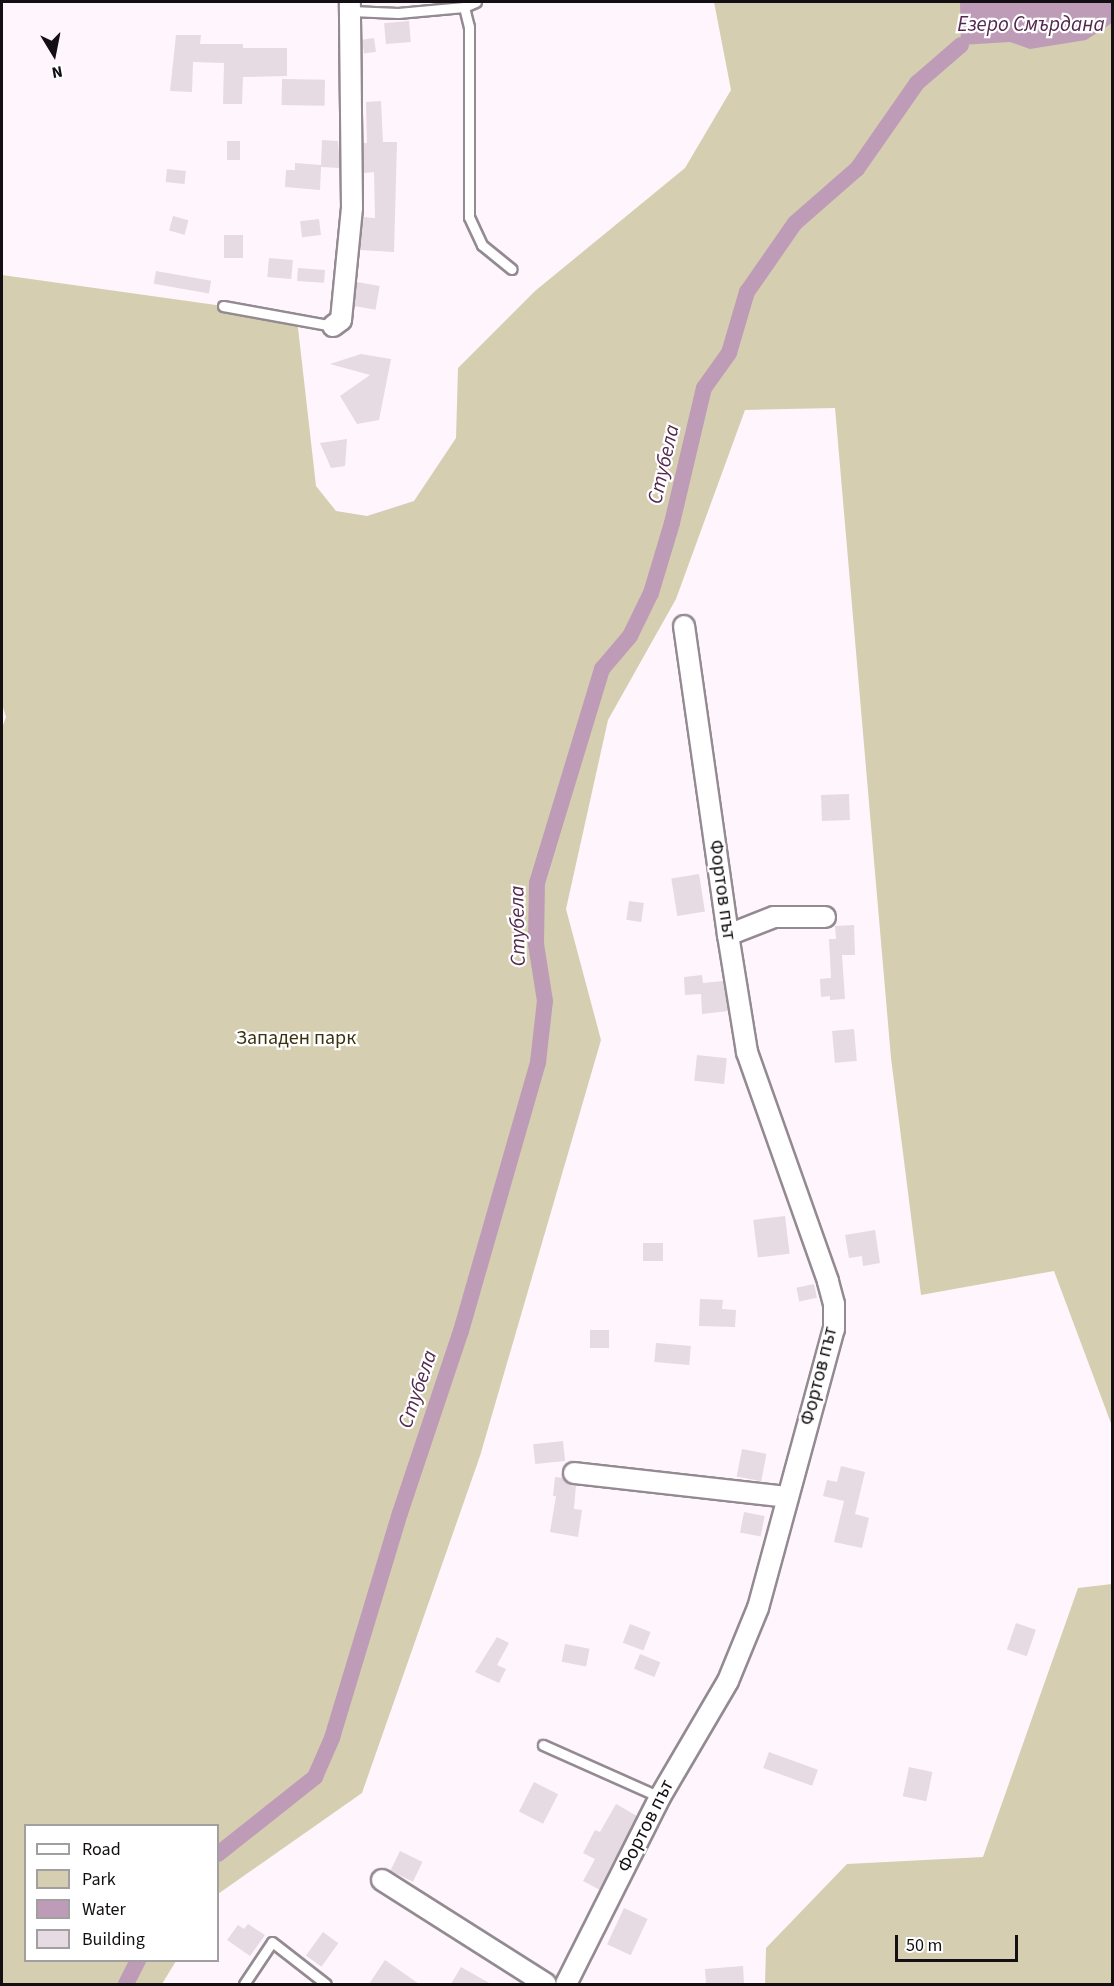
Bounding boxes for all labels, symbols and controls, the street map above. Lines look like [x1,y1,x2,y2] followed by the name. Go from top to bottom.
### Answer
[957,11,1105,37] water label: Езеро Смърдана
[24,24,84,84] north arrow
[50,60,64,83] text: N
[642,422,684,506] water label: Стубела
[703,838,741,942] street label: Фортов път
[504,885,530,967] water label: Стубела
[236,1026,356,1050] park label: Западен парк
[795,1324,843,1428] street label: Фортов път
[392,1347,442,1431] water label: Стубела
[612,1776,680,1876] street label: Фортов път
[24,1824,219,1962] legend
[82,1837,121,1862] text: Road
[82,1867,116,1892] text: Park
[82,1897,126,1922] text: Water
[898,1923,1021,1961] scale bar
[82,1927,145,1952] text: Building
[906,1933,942,1958] text: 50 m

